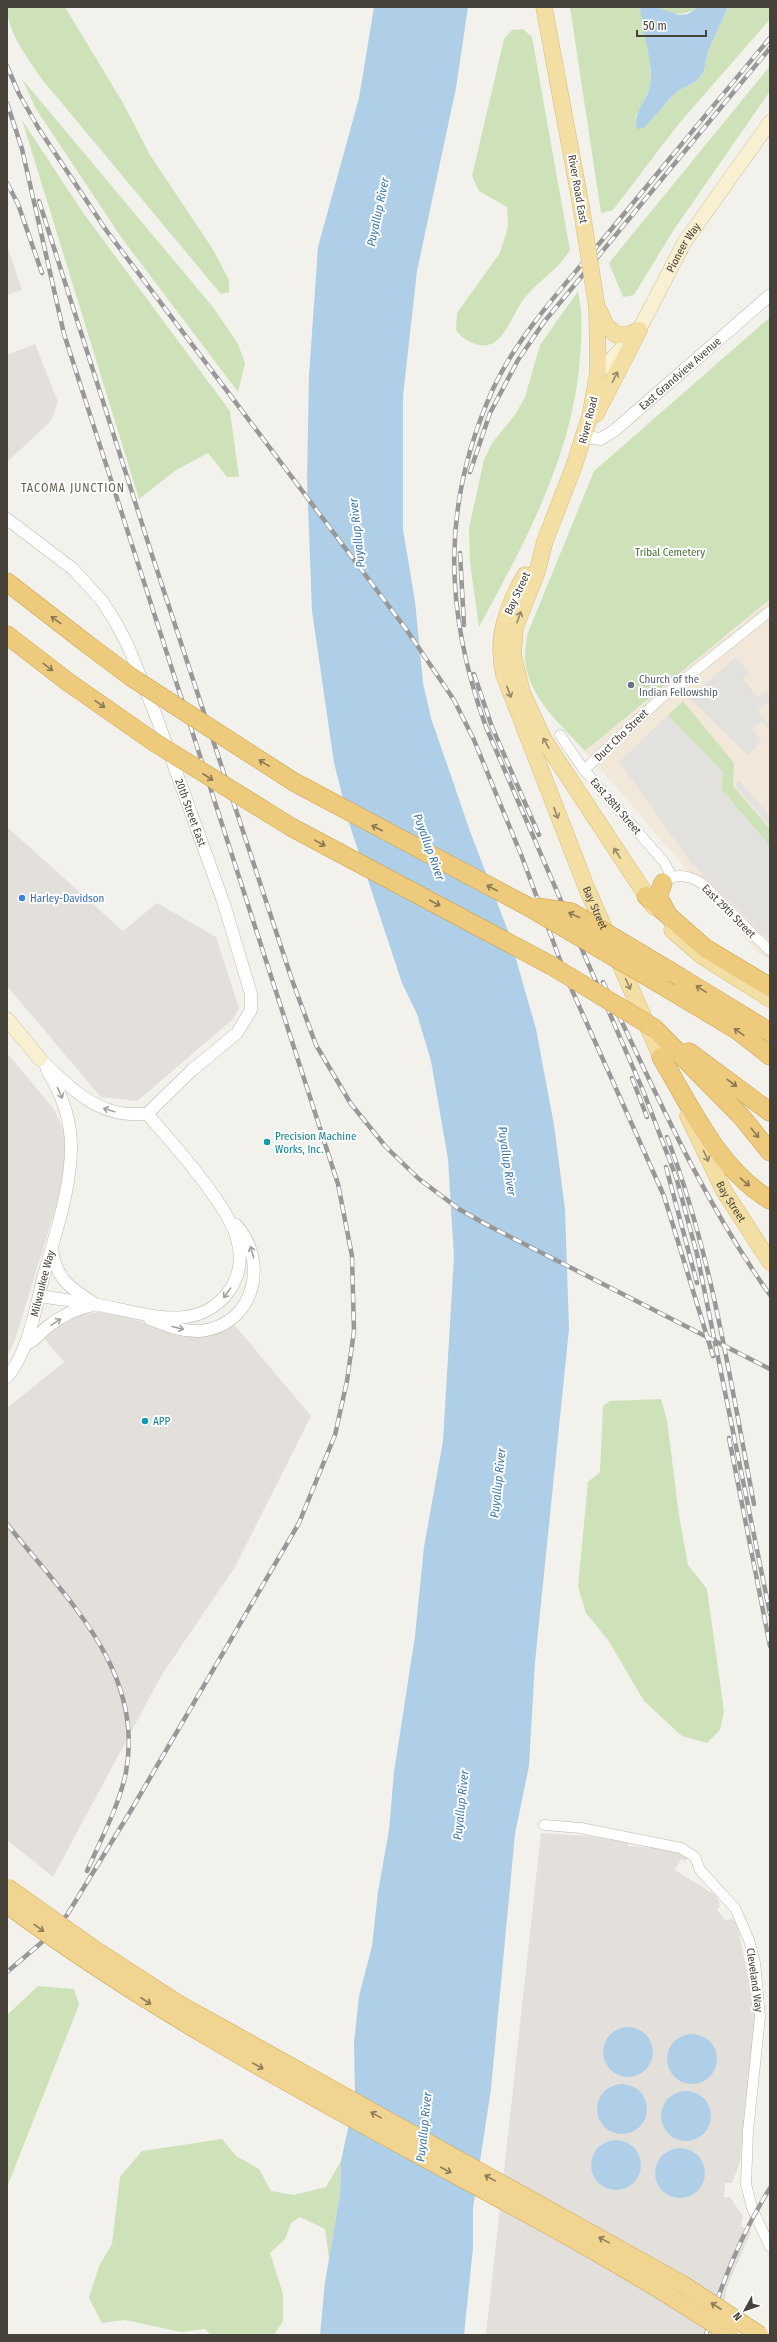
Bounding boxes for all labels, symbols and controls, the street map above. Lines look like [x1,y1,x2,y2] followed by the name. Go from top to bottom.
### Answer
[637,12,706,38] scale bar
[643,19,667,33] text: 50 m
[565,154,590,225] street label: River Road East
[364,176,392,248] water label: Puyallup River
[664,220,703,275] street label: Pioneer Way
[637,335,724,413] street label: East Grandview Avenue
[611,371,619,383] one-way arrow
[576,395,601,445] street label: River Road
[21,481,125,495] district label: TACOMA JUNCTION
[346,497,368,568] water label: Puyallup River
[635,546,705,559] park label: Tribal Cemetery
[502,569,533,617] street label: Bay Street
[516,611,524,623] one-way arrow
[51,616,62,625] one-way arrow
[43,663,54,672] one-way arrow
[639,673,718,699] place label: Church of the Indian Fellowship
[626,680,636,690] marker: Church of the Indian Fellowship
[506,685,513,698] one-way arrow
[94,700,105,708] one-way arrow
[592,706,651,764] street label: Duct Cho Street
[542,737,550,749] one-way arrow
[259,759,270,767] one-way arrow
[202,773,214,781] one-way arrow
[588,775,644,838] street label: East 28th Street
[172,777,209,849] street label: 20th Street East
[553,806,561,818] one-way arrow
[410,812,448,883] water label: Puyallup River
[371,823,383,831] one-way arrow
[313,839,325,847] one-way arrow
[613,847,621,858] one-way arrow
[699,882,758,941] street label: East 29th Street
[487,883,499,891] one-way arrow
[580,884,610,932] street label: Bay Street
[30,892,104,905] place label: Harley-Davidson
[17,893,27,903] marker: Harley-Davidson
[428,900,440,908] one-way arrow
[568,910,580,918] one-way arrow
[625,978,632,990] one-way arrow
[695,985,707,993] one-way arrow
[733,1028,744,1036] one-way arrow
[727,1079,738,1088] one-way arrow
[57,1086,64,1098] one-way arrow
[103,1106,116,1113] one-way arrow
[495,1125,519,1197] water label: Puyallup River
[751,1127,759,1138] one-way arrow
[275,1130,356,1156] place label: Precision Machine Works, Inc.
[262,1137,272,1147] marker: Precision Machine Works, Inc.
[703,1150,710,1162] one-way arrow
[739,1177,750,1186] one-way arrow
[713,1179,749,1225] street label: Bay Street
[248,1246,255,1259] one-way arrow
[28,1249,58,1318] street label: Milwaukee Way
[223,1287,231,1298] one-way arrow
[50,1318,61,1326] one-way arrow
[171,1325,184,1333] one-way arrow
[153,1415,171,1428] place label: APP
[140,1416,150,1426] marker: APP
[487,1447,509,1518] water label: Puyallup River
[450,1769,472,1840] water label: Puyallup River
[33,1924,44,1932] one-way arrow
[744,1947,765,2013] street label: Cleveland Way
[140,1997,152,2005] one-way arrow
[252,2063,264,2071] one-way arrow
[413,2091,435,2162] water label: Puyallup River
[370,2111,382,2119] one-way arrow
[440,2166,452,2174] one-way arrow
[484,2173,496,2181] one-way arrow
[598,2236,610,2244] one-way arrow
[725,2290,765,2330] north arrow
[711,2302,722,2310] one-way arrow
[731,2309,745,2323] text: N

